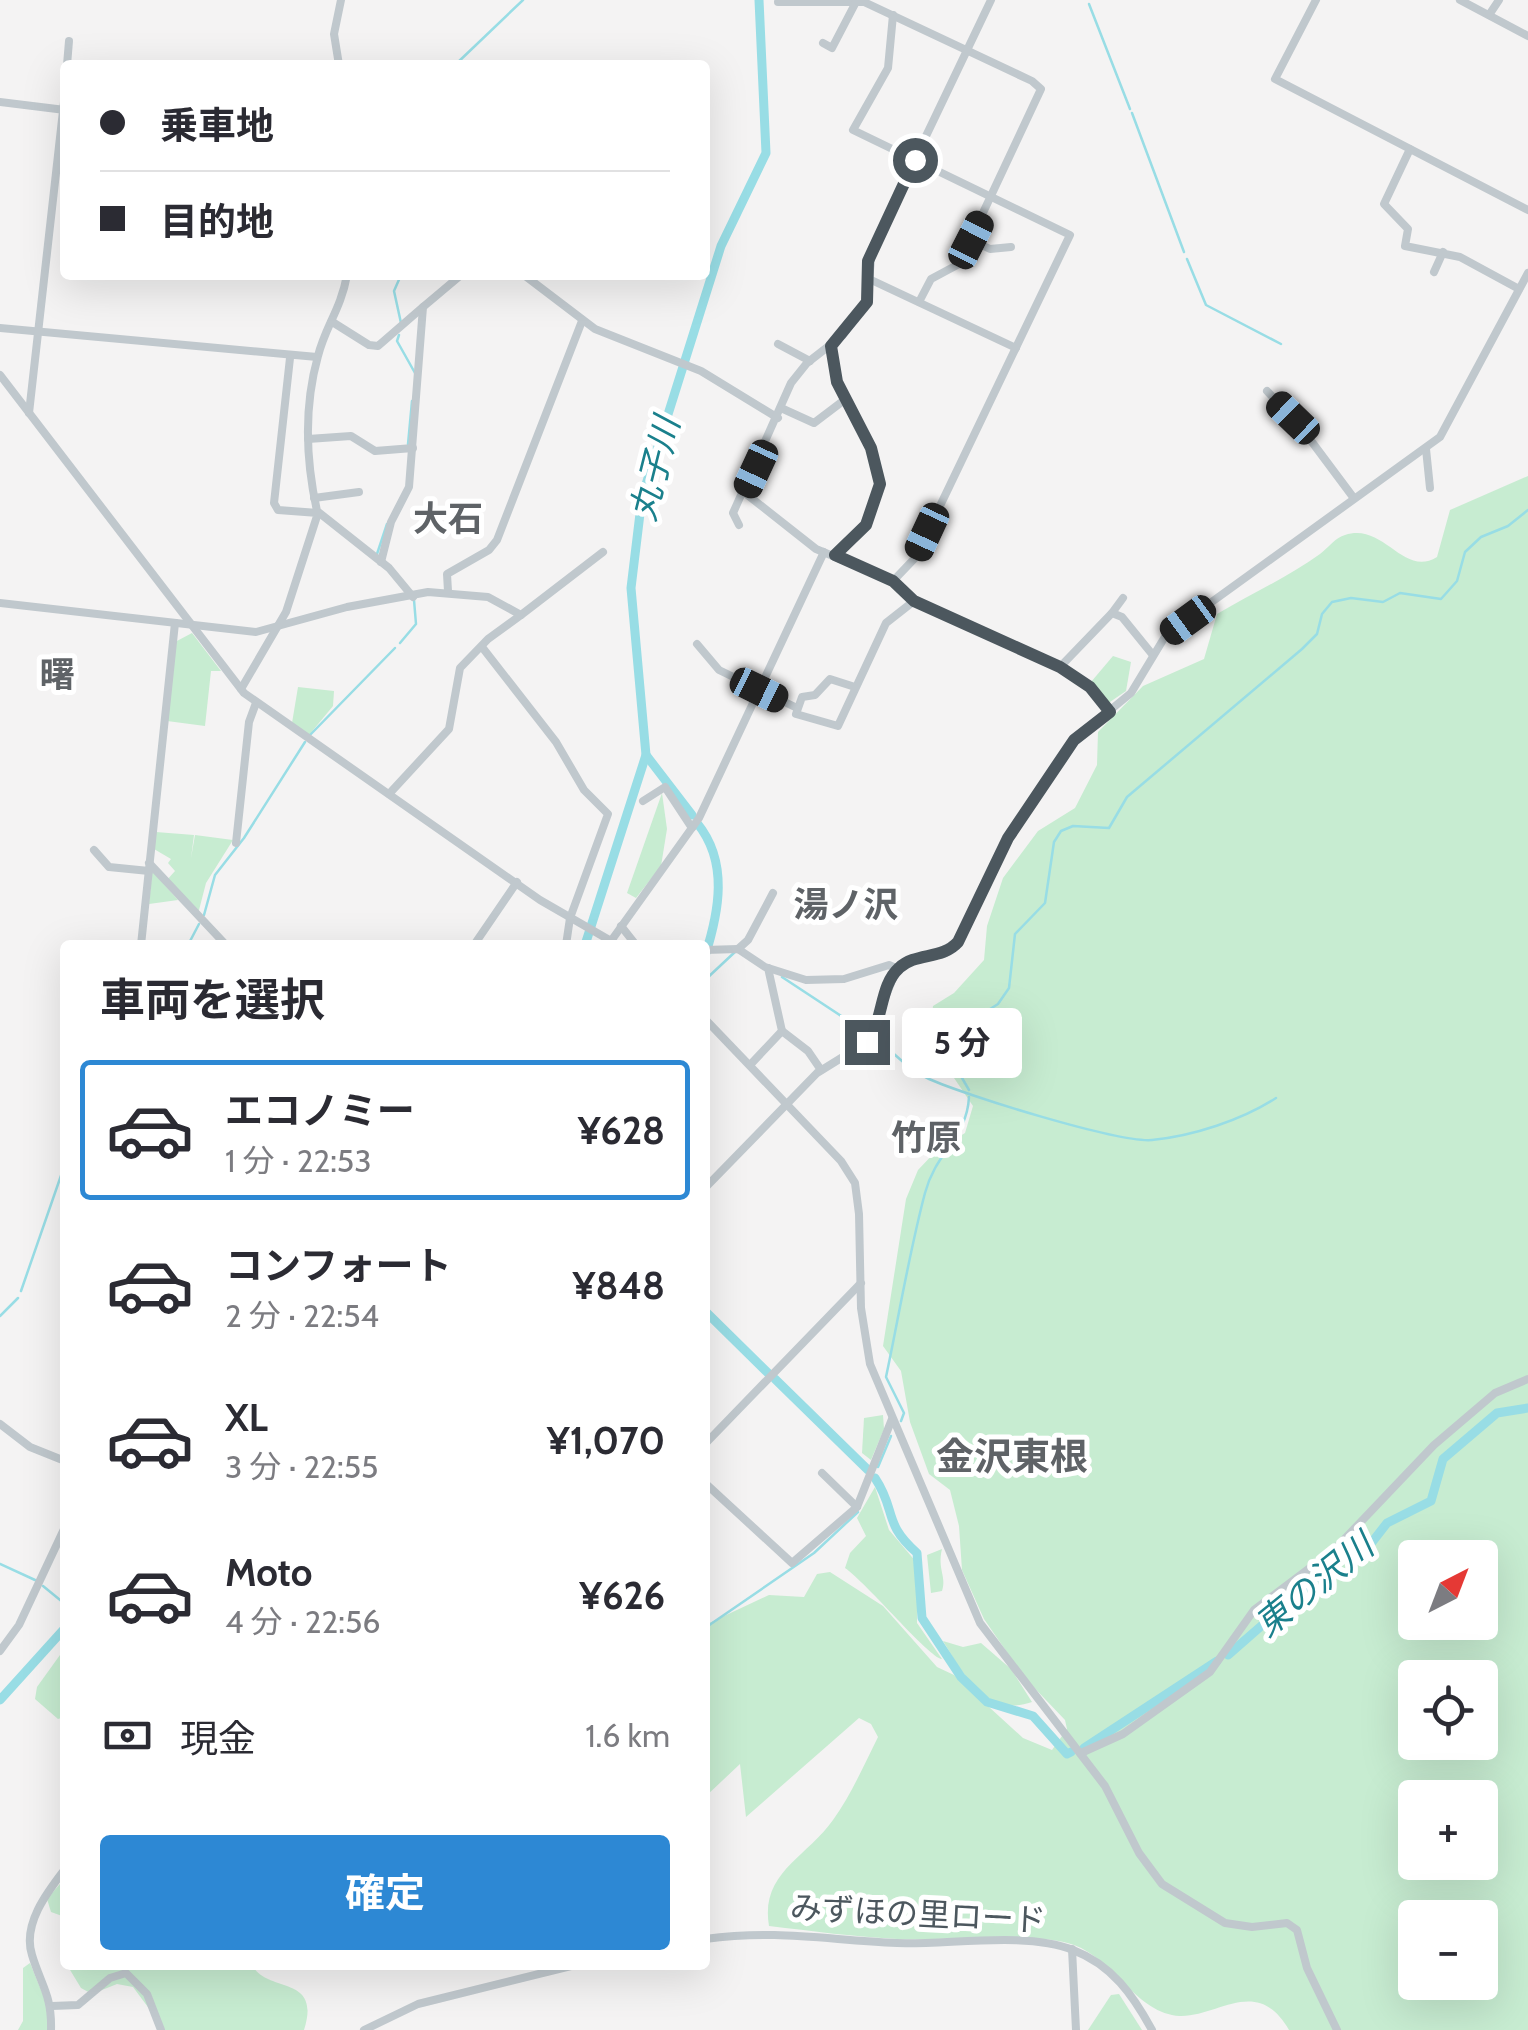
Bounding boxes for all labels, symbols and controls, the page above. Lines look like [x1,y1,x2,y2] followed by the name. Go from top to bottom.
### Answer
[160,102,274,149] text: 乗車地
[893,138,938,183] route start
[160,198,274,245] text: 目的地
[944,206,998,274] car
[1261,386,1325,450] car
[621,409,689,525] water label: 丸子川
[730,435,782,503] car
[413,497,483,540] district label: 大石
[901,498,953,566] car
[1155,590,1221,650] car
[39,653,75,696] district label: 曙
[725,663,793,717] car
[793,883,899,926] district label: 湯ノ沢
[100,973,325,1027] text: 車両を選択
[902,1007,1022,1077] callout: 5 分
[845,1020,890,1065] route end
[934,1023,990,1062] text: 5 分
[105,1085,195,1175] icon: car
[225,1087,415,1134] text: エコノミー
[578,1107,665,1154] text: ¥628
[891,1116,961,1159] district label: 竹原
[225,1141,371,1180] text: 1 分 · 22:53
[105,1240,195,1330] icon: car
[225,1242,452,1289] text: コンフォート
[573,1262,665,1309] text: ¥848
[225,1296,379,1335] text: 2 分 · 22:54
[225,1394,268,1441] text: XL
[105,1395,195,1485] icon: car
[547,1417,665,1464] text: ¥1,070
[936,1433,1088,1480] district label: 金沢東根
[225,1447,378,1486] text: 3 分 · 22:55
[1246,1521,1385,1645] water label: 東の沢川
[1398,1540,1498,1640] north arrow
[1398,1540,1498,2000] map controls
[225,1549,312,1596] text: Moto
[105,1550,195,1640] icon: car
[579,1572,665,1619] text: ¥626
[225,1602,380,1641] text: 4 分 · 22:56
[1398,1660,1498,1760] button: locate
[100,1708,155,1763] icon: cash
[180,1715,256,1762] text: 現金
[585,1716,670,1755] text: 1.6 km
[1398,1780,1498,1880] button: +
[100,1835,670,1950] button: 確定
[789,1887,1047,1940] street label: みずほの里ロード
[1398,1900,1498,2000] button: −

